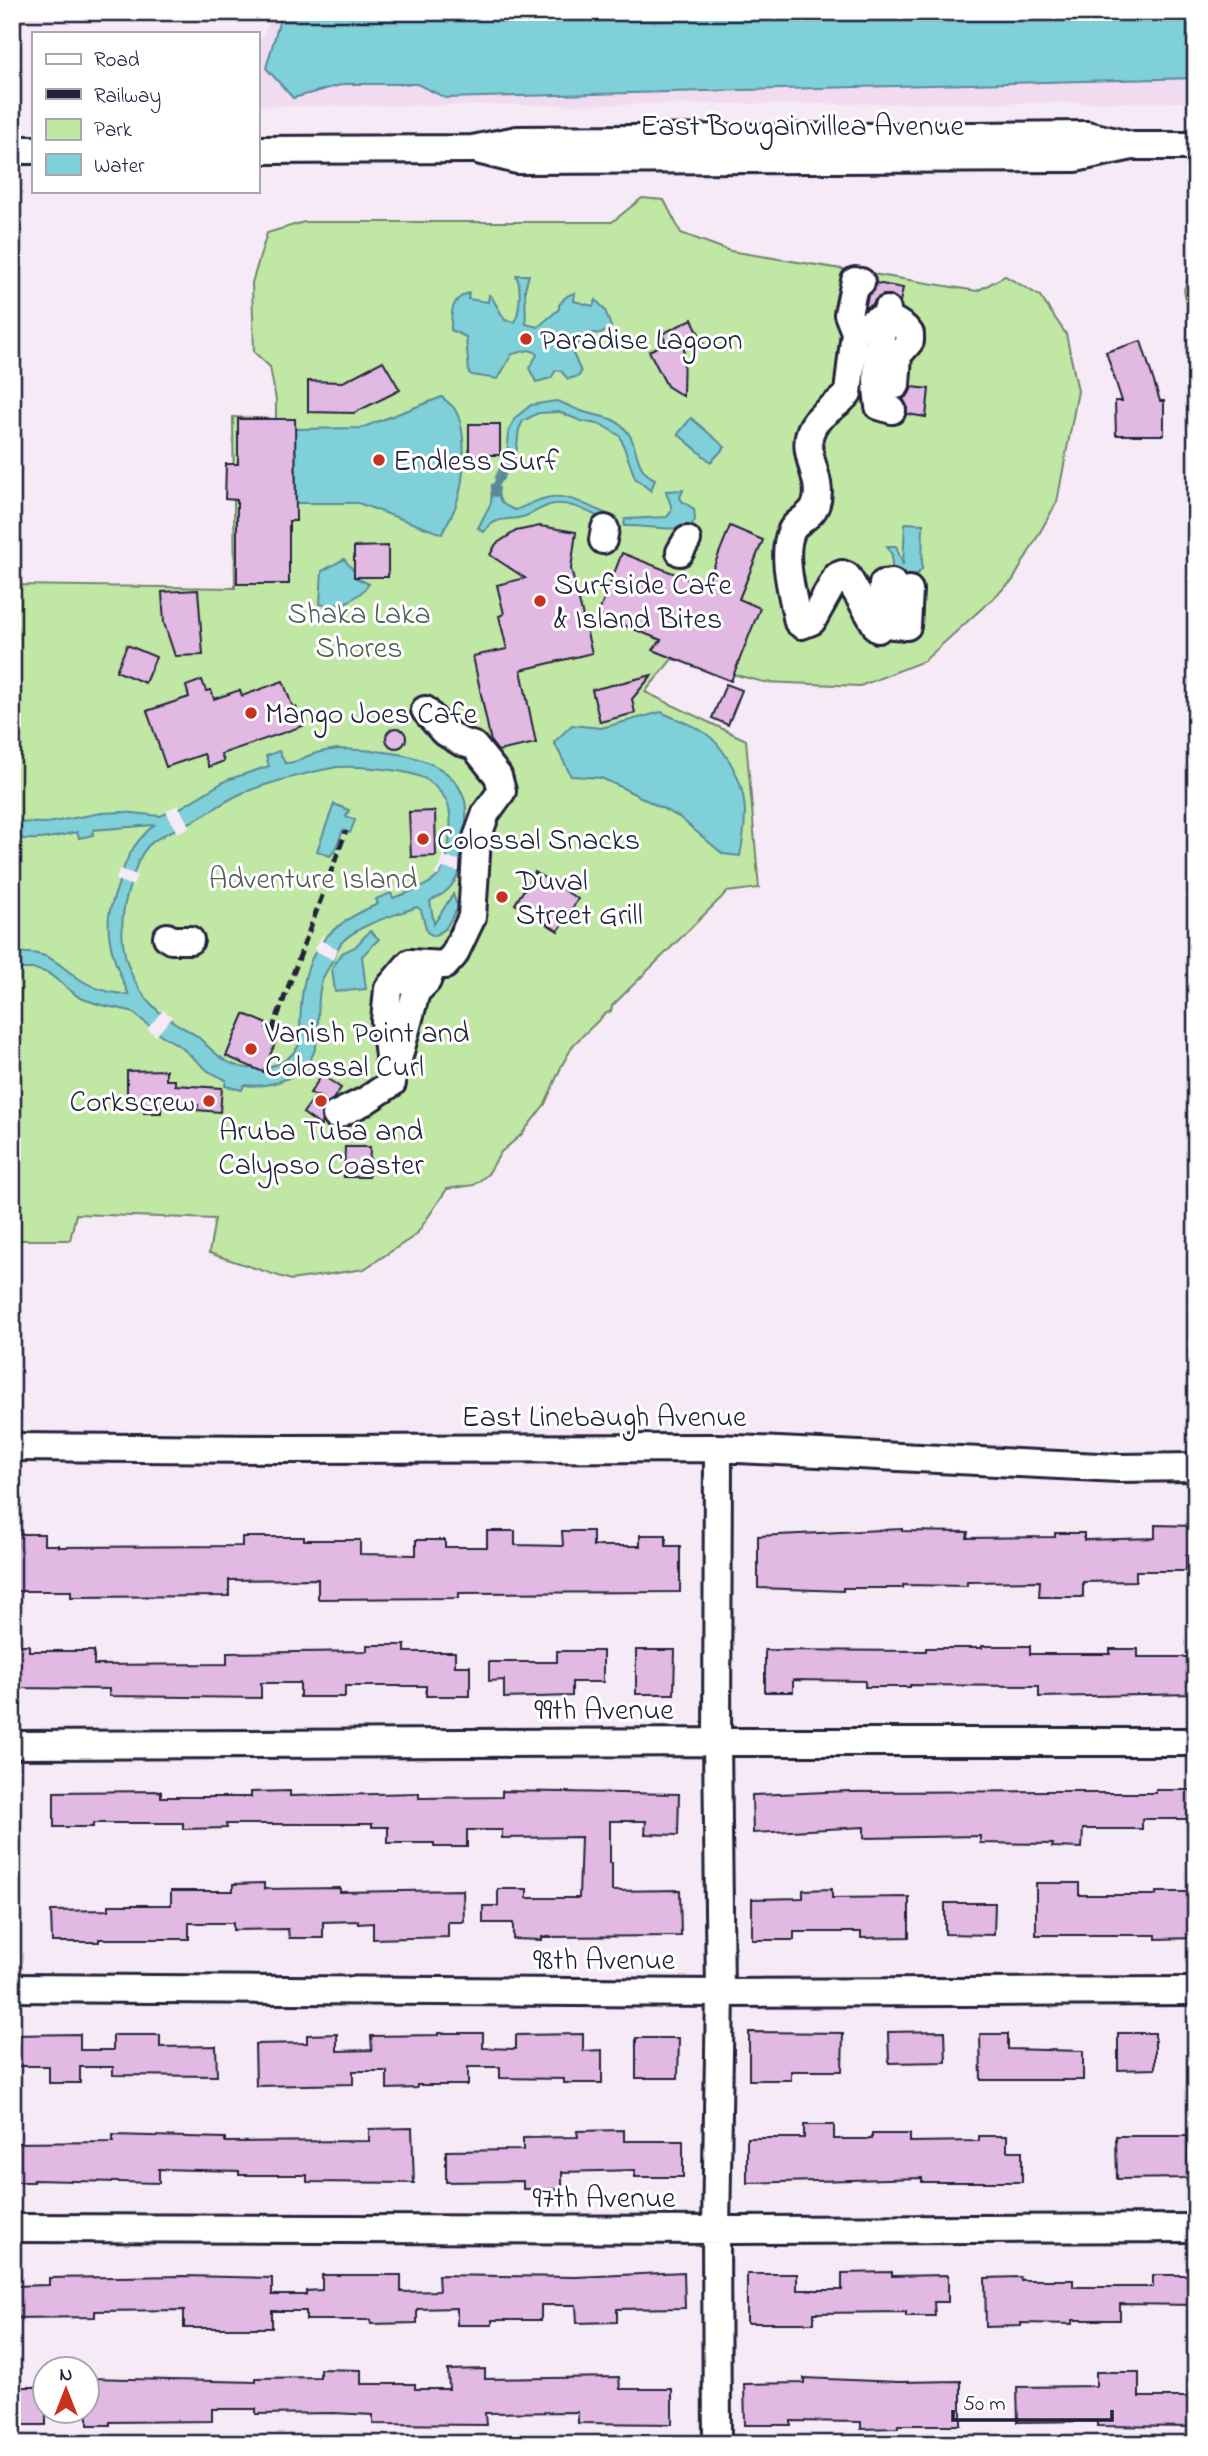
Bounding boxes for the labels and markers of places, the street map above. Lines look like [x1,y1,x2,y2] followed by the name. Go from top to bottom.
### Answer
[540,320,743,364] place label: Paradise Lagoon
[518,331,534,347] marker: Paradise Lagoon
[393,441,559,485] place label: Endless Surf
[371,452,387,468] marker: Endless Surf
[554,565,733,643] place label: Surfside Cafe & Island Bites
[532,593,548,609] marker: Surfside Cafe & Island Bites
[265,694,478,738] place label: Mango Joes Cafe
[243,705,259,721] marker: Mango Joes Cafe
[437,820,640,864] place label: Colossal Snacks
[415,831,431,847] marker: Colossal Snacks
[515,861,643,939] place label: Duval Street Grill
[494,889,510,905] marker: Duval Street Grill
[264,1013,469,1091] place label: Vanish Point and Colossal Curl
[243,1041,259,1057] marker: Vanish Point and Colossal Curl
[69,1082,195,1126] place label: Corkscrew
[201,1093,217,1109] marker: Corkscrew
[313,1093,329,1109] marker: Aruba Tuba and Calypso Coaster
[218,1111,424,1189] place label: Aruba Tuba and Calypso Coaster

